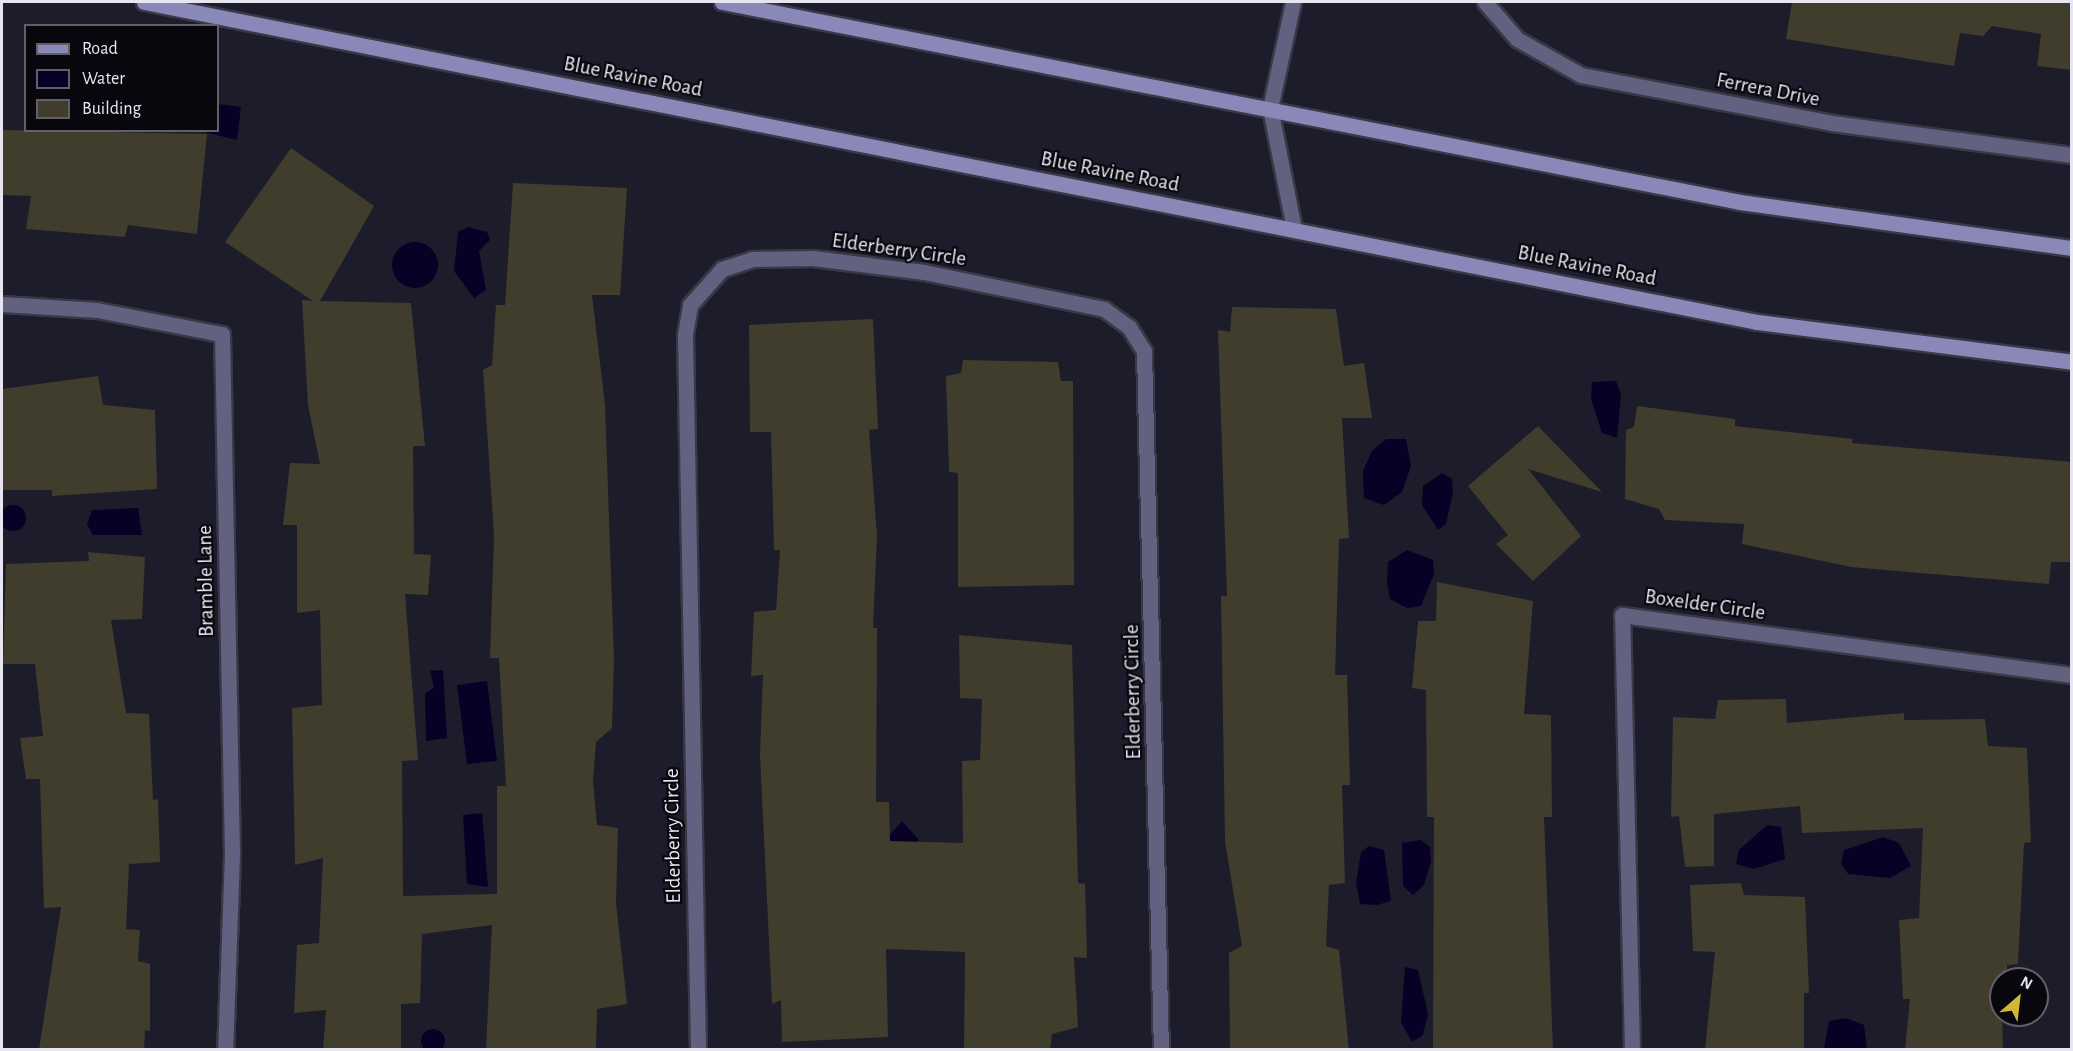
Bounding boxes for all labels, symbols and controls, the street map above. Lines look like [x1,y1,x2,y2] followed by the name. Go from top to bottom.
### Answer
[24,24,219,132] legend
[82,40,118,58] text: Road
[562,51,704,103] street label: Blue Ravine Road
[1714,68,1822,112] street label: Ferrera Drive
[82,70,125,88] text: Water
[82,100,141,118] text: Building
[1039,146,1181,198] street label: Blue Ravine Road
[830,228,968,272] street label: Elderberry Circle
[1516,240,1658,292] street label: Blue Ravine Road
[192,525,220,637] street label: Bramble Lane
[1643,584,1767,626] street label: Boxelder Circle
[1119,624,1147,760] street label: Elderberry Circle
[659,768,687,904] street label: Elderberry Circle
[1989,967,2049,1027] north arrow
[2018,973,2035,993] text: N

